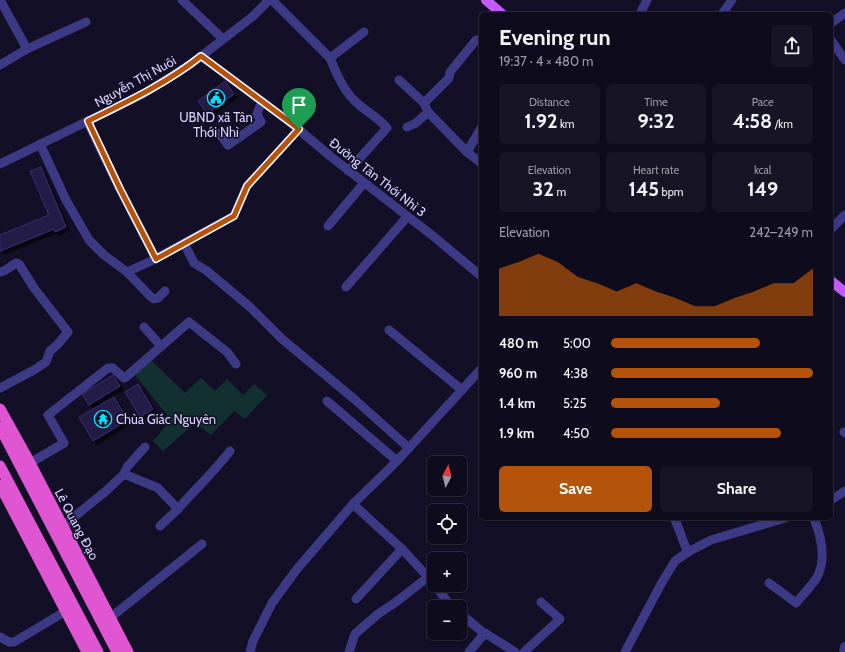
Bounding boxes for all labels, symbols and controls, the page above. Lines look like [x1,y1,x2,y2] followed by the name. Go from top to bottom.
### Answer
[499,24,611,51] text: Evening run
[771,25,813,67] button: share
[91,52,179,110] street label: Nguyễn Thị Nuôi
[499,53,593,69] text: 19:37 · 4 × 480 m
[206,88,226,108] public building icon: UBND xã Tân Thới Nhì
[282,88,316,129] pin
[288,94,310,116] icon: arrive
[529,95,570,109] text: Distance
[644,95,668,109] text: Time
[752,95,774,109] text: Pace
[179,109,253,140] place label: UBND xã Tân Thới Nhì
[524,109,557,133] text: 1.92
[637,109,675,133] text: 9:32
[733,109,772,133] text: 4:58
[557,117,575,131] text: km
[772,117,793,131] text: /km
[327,134,429,220] street label: Đường Tân Thới Nhì 3
[528,163,571,177] text: Elevation
[633,163,679,177] text: Heart rate
[754,163,771,177] text: kcal
[533,177,554,201] text: 32
[629,177,659,201] text: 145
[747,177,778,201] text: 149
[554,185,566,199] text: m
[659,185,683,199] text: bpm
[499,224,550,240] text: Elevation
[749,224,813,240] text: 242–249 m
[499,335,538,351] text: 480 m
[563,335,591,351] text: 5:00
[499,365,537,381] text: 960 m
[563,365,588,381] text: 4:38
[499,395,535,411] text: 1.4 km
[563,395,587,411] text: 5:25
[93,409,113,429] temple icon: Chùa Giác Nguyên
[116,411,216,427] place label: Chùa Giác Nguyên
[499,425,534,441] text: 1.9 km
[563,425,589,441] text: 4:50
[427,456,467,496] north arrow
[427,456,467,640] map controls
[499,466,652,512] button: Save
[660,466,813,512] button: Share
[52,486,102,562] street label: Lê Quang Đạo
[427,504,467,544] button: locate
[427,552,467,592] button: +
[427,600,467,640] button: −

